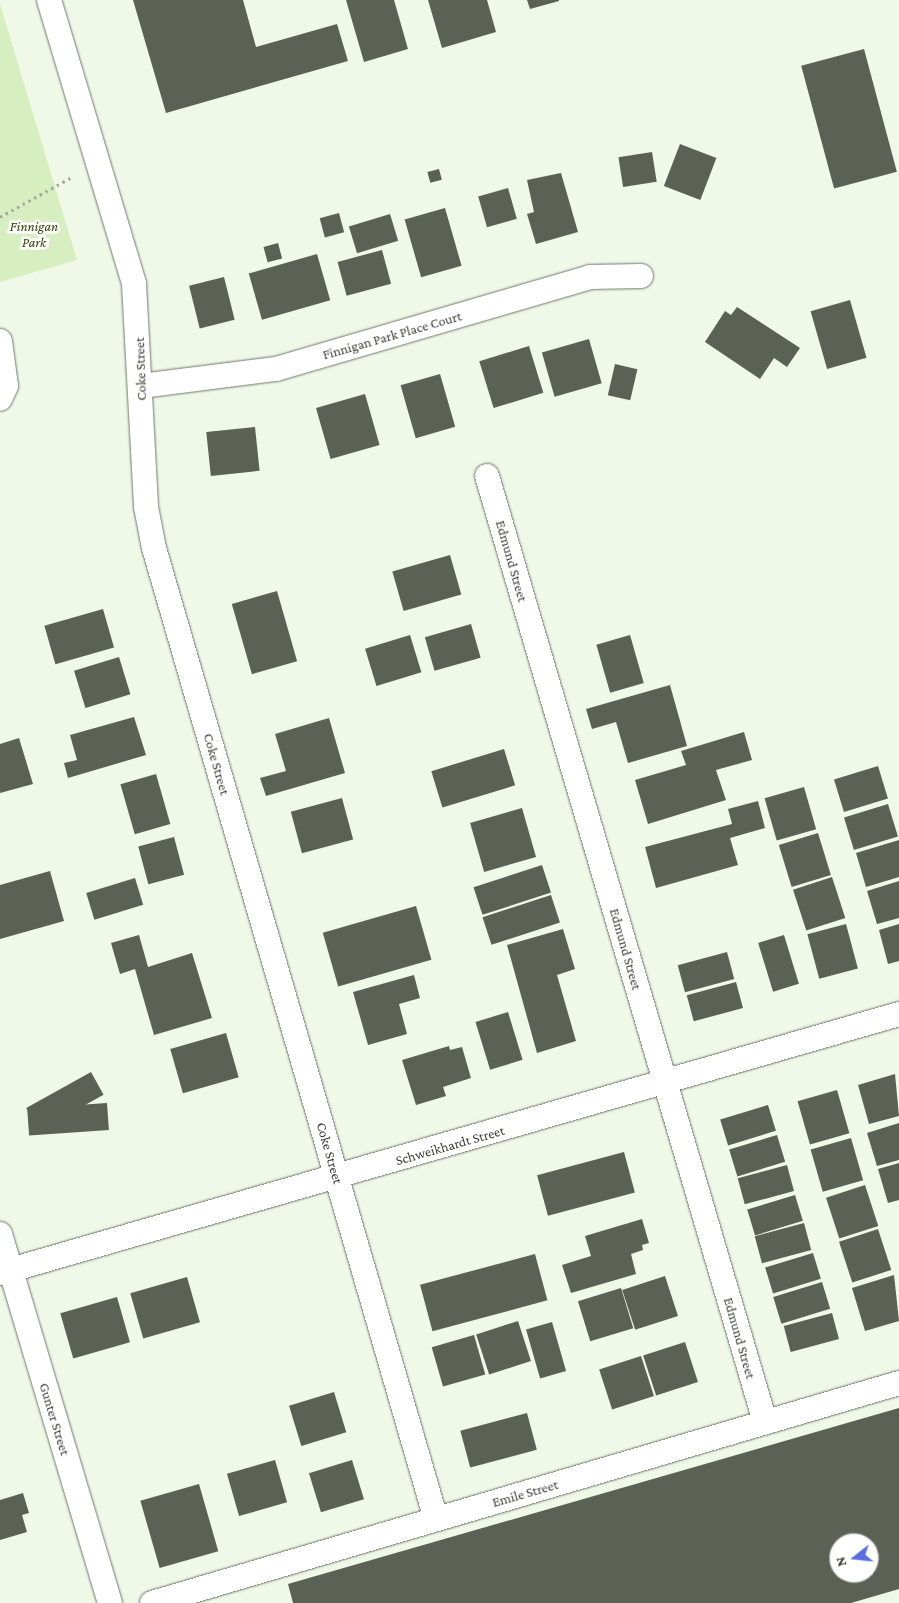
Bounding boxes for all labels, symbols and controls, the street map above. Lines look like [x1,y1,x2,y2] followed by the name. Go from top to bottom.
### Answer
[10,218,58,250] park label: Finnigan Park
[321,307,463,363] street label: Finnigan Park Place Court
[131,337,149,401] street label: Coke Street
[492,518,532,604] street label: Edmund Street
[200,731,234,797] street label: Coke Street
[606,906,646,992] street label: Edmund Street
[313,1120,347,1186] street label: Coke Street
[394,1121,506,1169] street label: Schweikhardt Street
[720,1295,760,1381] street label: Edmund Street
[36,1381,74,1457] street label: Gunter Street
[490,1476,560,1510] street label: Emile Street
[829,1533,879,1583] north arrow
[832,1555,850,1569] text: N

